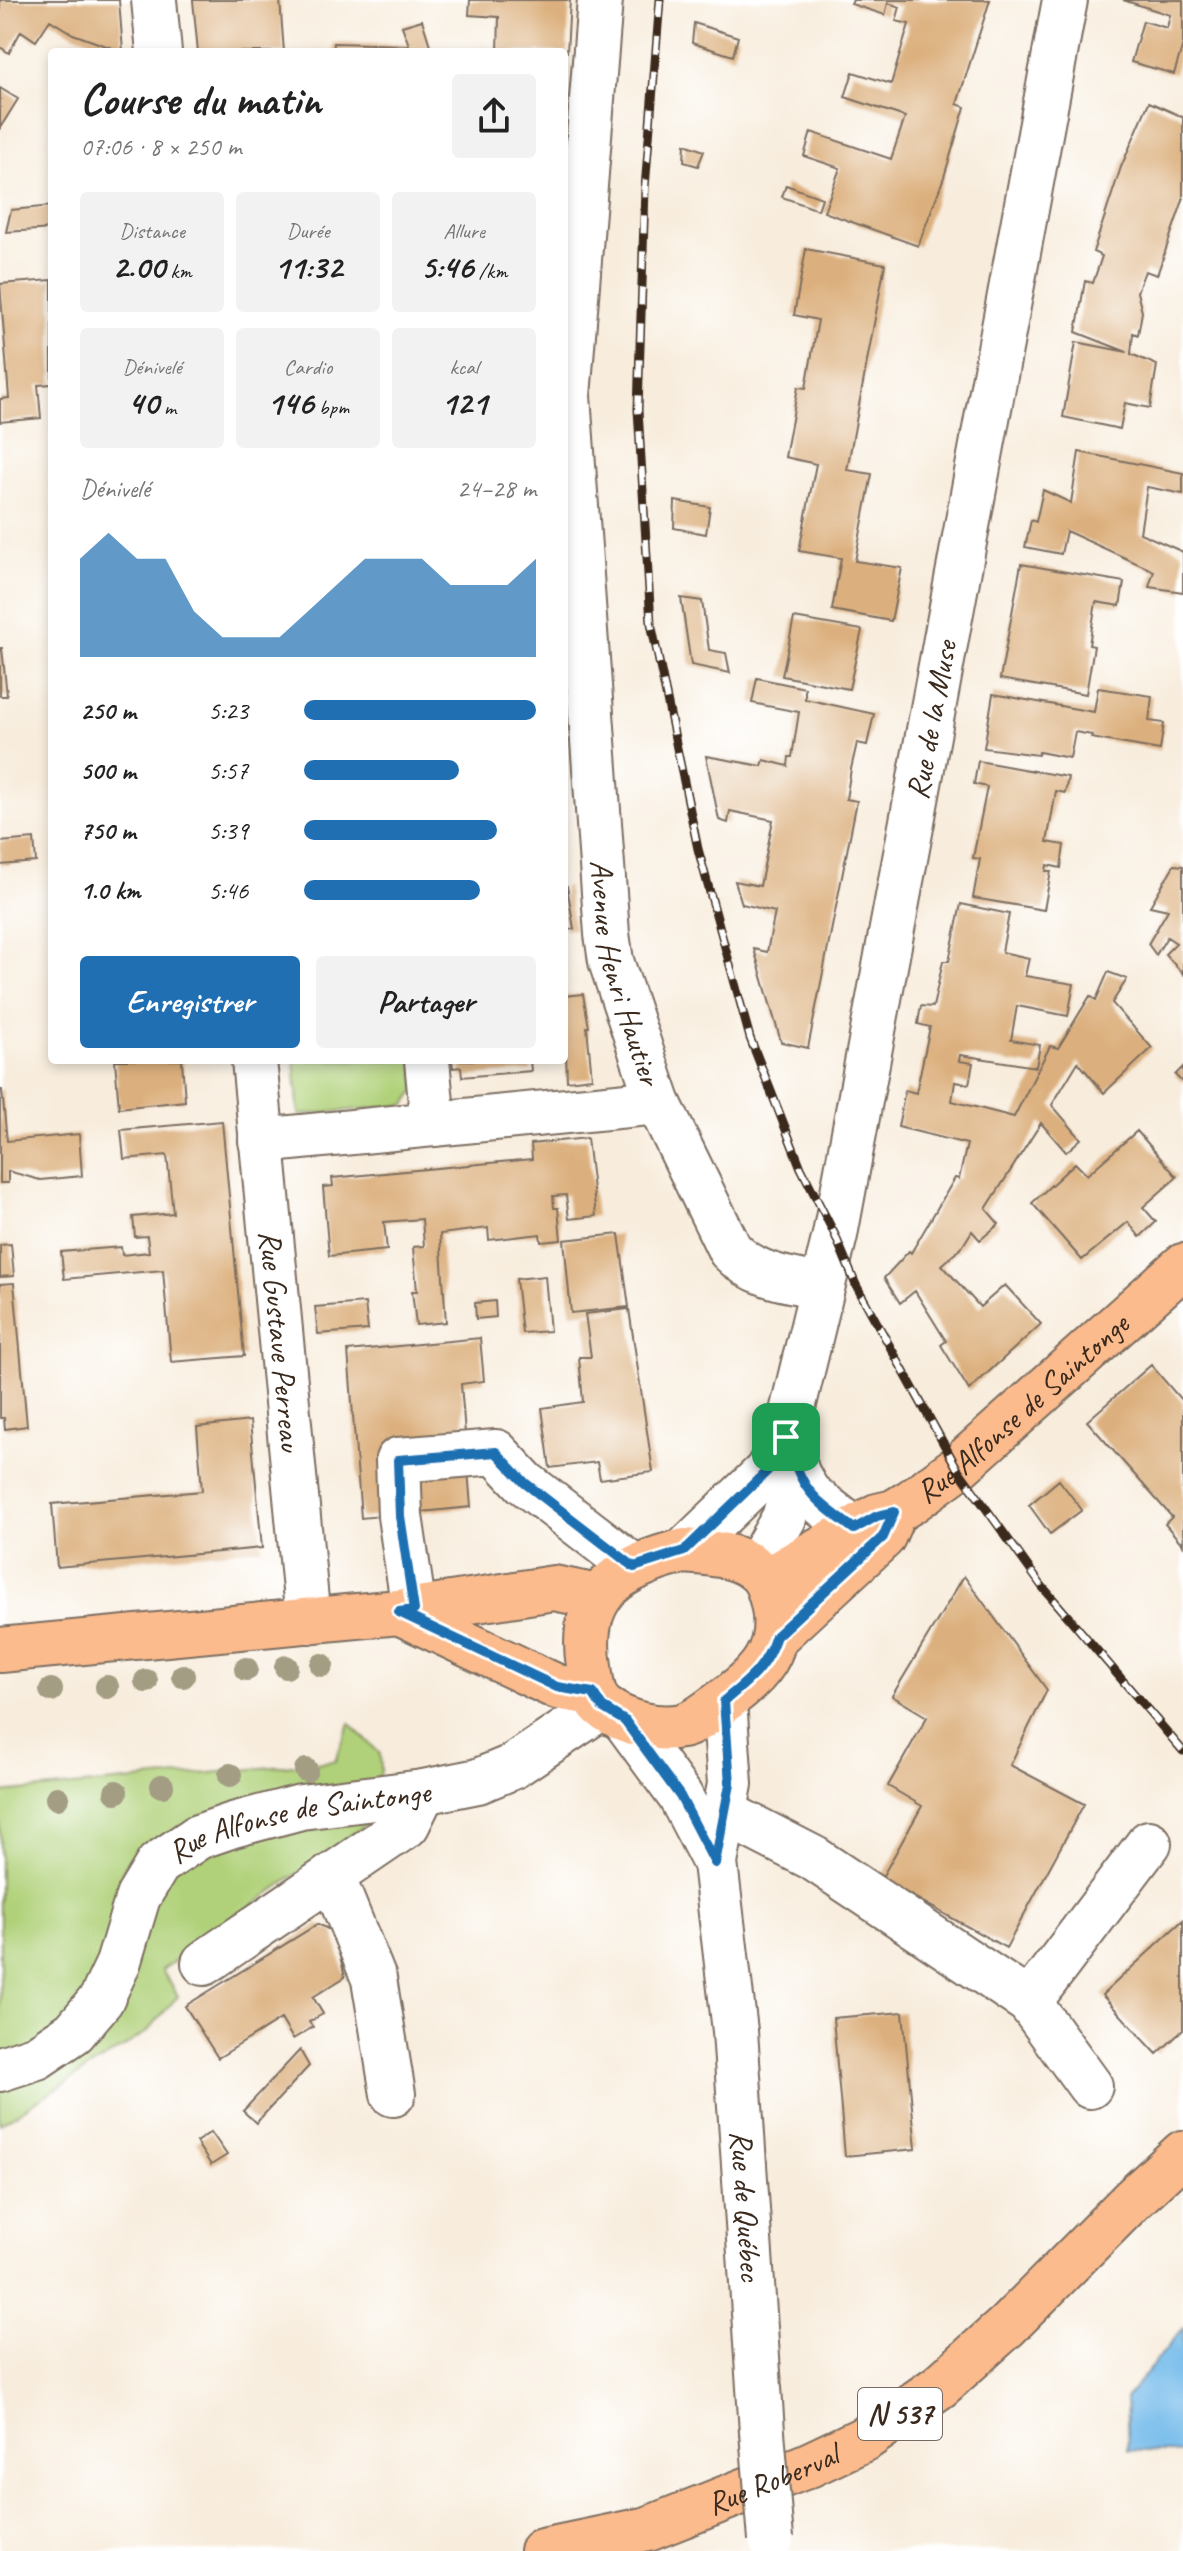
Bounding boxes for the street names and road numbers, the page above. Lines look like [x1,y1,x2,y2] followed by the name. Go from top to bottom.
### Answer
[896,635,966,803] street label: Rue de la Muse
[581,859,672,1093] street label: Avenue Henri Hautier
[250,1228,312,1455] street label: Rue Gustave Perreau
[907,1302,1139,1512] street label: Rue Alfonse de Saintonge
[159,1770,436,1872] street label: Rue Alfonse de Saintonge
[721,2129,772,2284] street label: Rue de Québec
[858,2388,942,2440] road number: N 537
[701,2431,850,2524] street label: Rue Roberval

